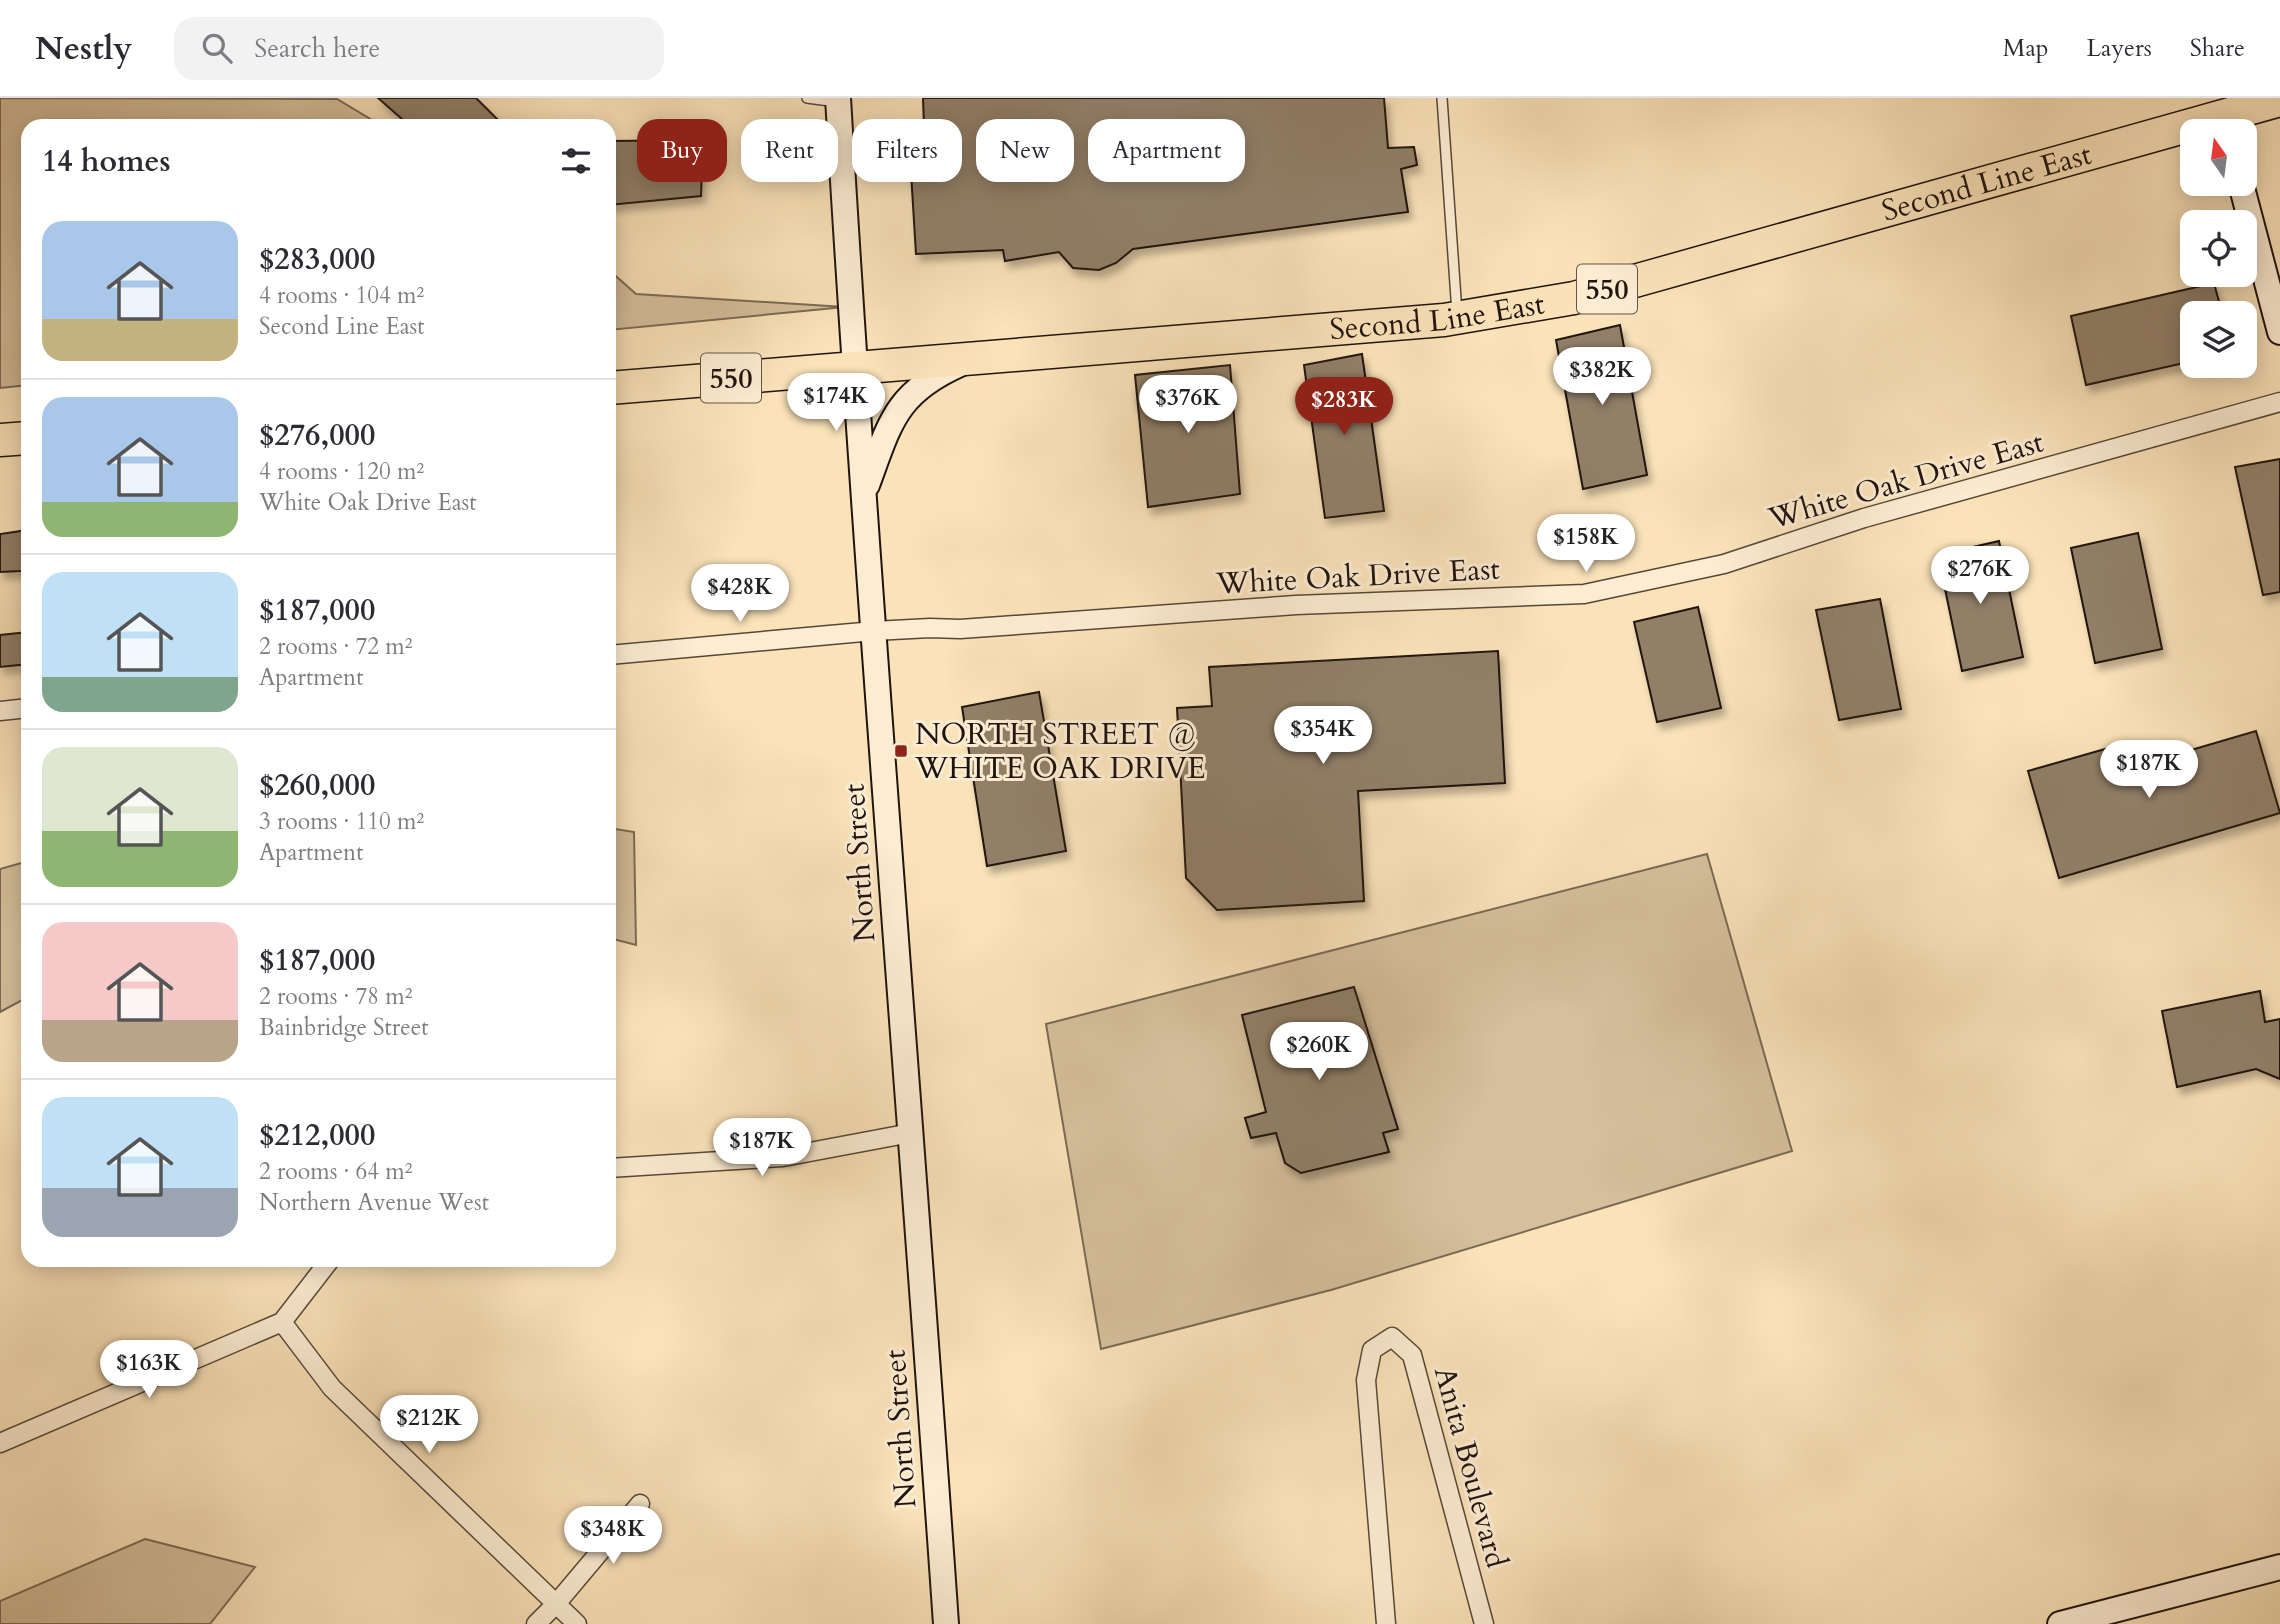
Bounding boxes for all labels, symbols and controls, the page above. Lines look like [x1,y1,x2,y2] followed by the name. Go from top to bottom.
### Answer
[174,17,664,80] search box
[35,26,132,71] text: Nestly
[198,29,236,67] icon: search
[254,31,380,66] text: Search here
[2003,32,2049,65] text: Map
[2087,32,2152,65] text: Layers
[2190,32,2245,65] text: Share
[637,119,727,182] chip: Buy
[741,119,838,182] chip: Rent
[852,119,962,182] chip: Filters
[976,119,1074,182] chip: New
[1088,119,1245,182] chip: Apartment
[2180,119,2258,196] north arrow
[2180,119,2257,378] map controls
[1877,134,2097,232] street label: Second Line East
[42,141,171,182] text: 14 homes
[557,142,595,180] icon: filters
[2180,210,2257,287] button: locate
[259,239,375,280] text: $283,000
[98,249,182,333] icon: home
[1577,264,1637,314] road number: 550
[259,280,424,311] text: 4 rooms · 104 m²
[1328,283,1548,350] street label: Second Line East
[2180,301,2257,378] button: layers
[259,311,425,342] text: Second Line East
[1553,348,1651,407] pin: $382K
[701,354,761,402] road number: 550
[1569,354,1635,385] text: $382K
[787,374,885,433] pin: $174K
[1139,376,1237,435] pin: $376K
[1295,378,1393,437] pin: $283K
[803,380,869,411] text: $174K
[1155,382,1221,413] text: $376K
[1311,384,1377,415] text: $283K
[259,415,375,456] text: $276,000
[1763,422,2049,540] street label: White Oak Drive East
[98,425,182,509] icon: home
[259,456,424,487] text: 4 rooms · 120 m²
[259,487,477,518] text: White Oak Drive East
[1537,514,1635,574] pin: $158K
[1553,521,1619,552] text: $158K
[1931,546,2029,606] pin: $276K
[1214,549,1501,604] street label: White Oak Drive East
[1947,553,2013,584] text: $276K
[691,564,789,624] pin: $428K
[707,571,773,602] text: $428K
[259,590,375,631] text: $187,000
[98,600,182,684] icon: home
[259,631,412,662] text: 2 rooms · 72 m²
[259,662,363,693] text: Apartment
[1274,706,1372,766] pin: $354K
[1290,713,1356,744] text: $354K
[914,714,1206,789] place label: NORTH STREET @ WHITE OAK DRIVE
[2100,740,2198,800] pin: $187K
[893,743,909,759] marker: NORTH STREET @ WHITE OAK DRIVE
[2116,747,2182,778] text: $187K
[259,765,375,806] text: $260,000
[98,775,182,859] icon: home
[833,782,885,944] street label: North Street
[259,806,424,837] text: 3 rooms · 110 m²
[259,837,363,868] text: Apartment
[259,940,375,981] text: $187,000
[98,950,182,1034] icon: home
[259,981,412,1012] text: 2 rooms · 78 m²
[259,1012,428,1043] text: Bainbridge Street
[1270,1023,1368,1082] pin: $260K
[1286,1029,1352,1060] text: $260K
[259,1115,375,1156] text: $212,000
[713,1118,811,1178] pin: $187K
[98,1125,182,1209] icon: home
[729,1125,795,1156] text: $187K
[259,1156,412,1187] text: 2 rooms · 64 m²
[259,1187,489,1218] text: Northern Avenue West
[100,1340,198,1400] pin: $163K
[116,1347,182,1378] text: $163K
[874,1348,926,1510] street label: North Street
[1424,1362,1517,1572] street label: Anita Boulevard
[380,1396,478,1455] pin: $212K
[396,1402,462,1433] text: $212K
[564,1506,662,1566] pin: $348K
[580,1513,646,1544] text: $348K

